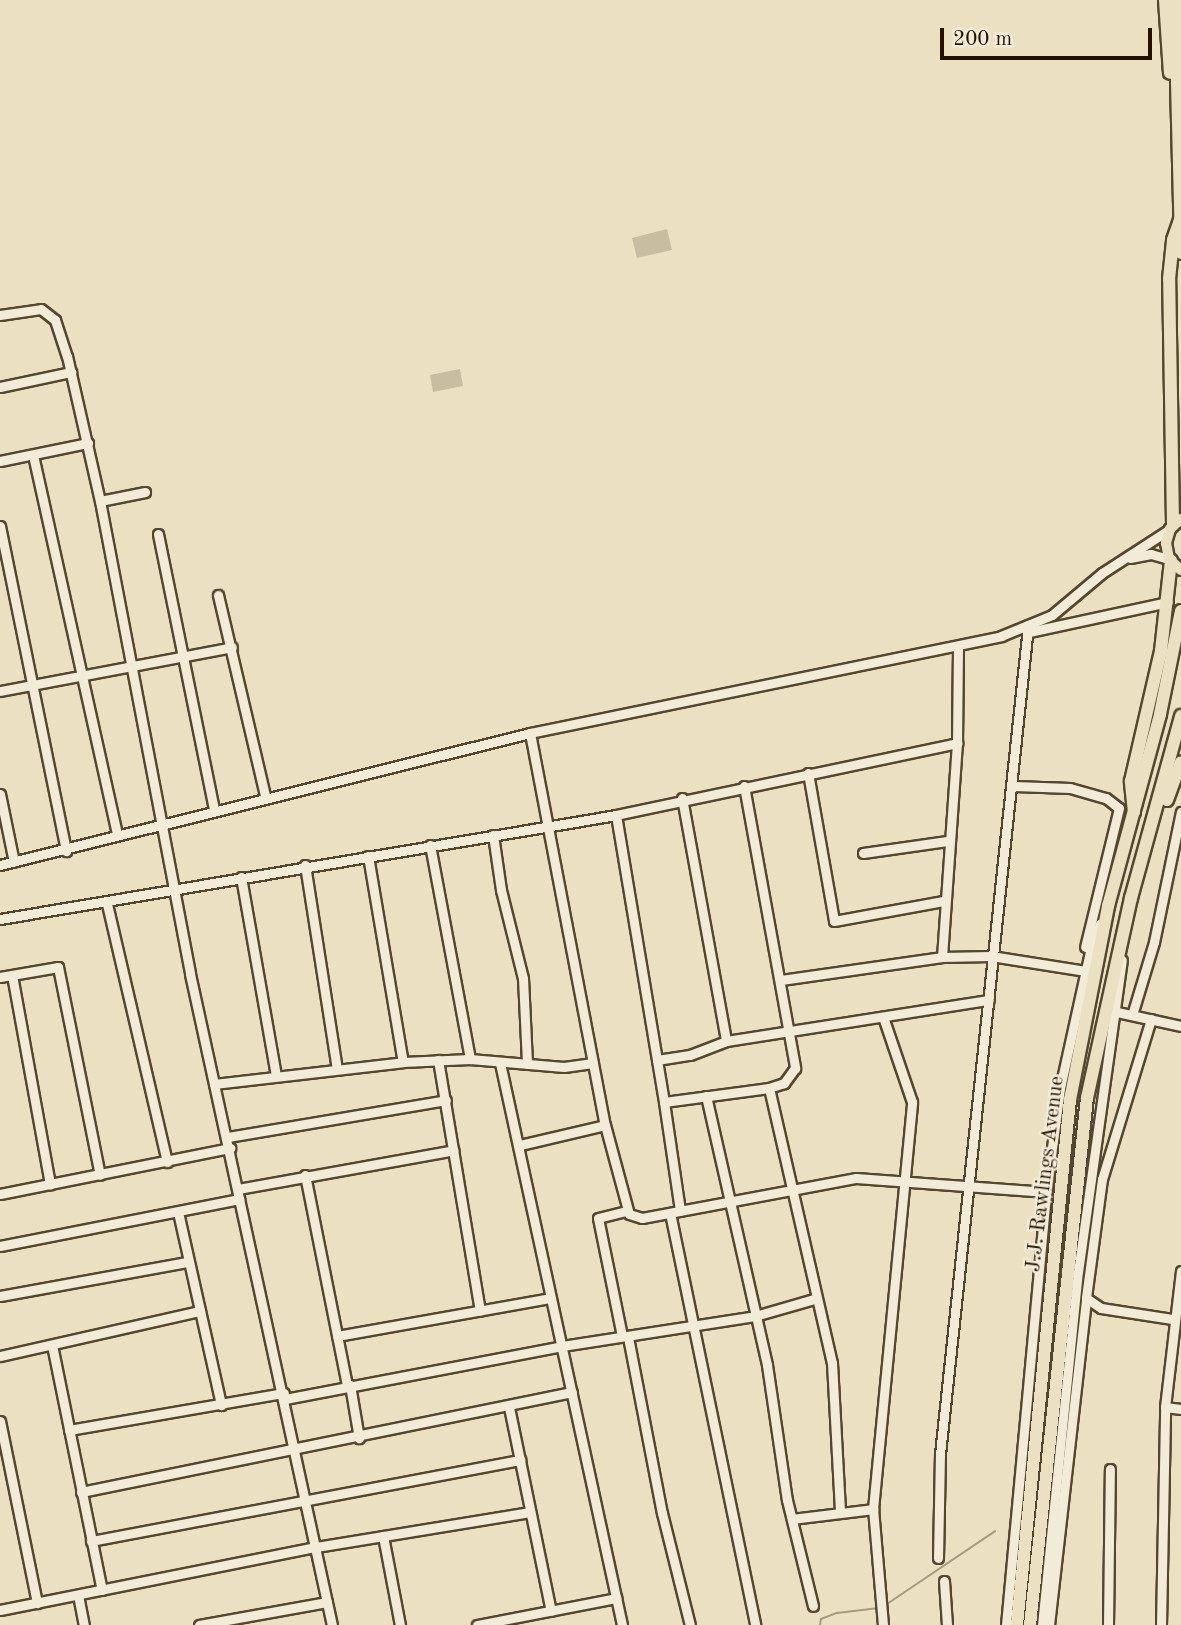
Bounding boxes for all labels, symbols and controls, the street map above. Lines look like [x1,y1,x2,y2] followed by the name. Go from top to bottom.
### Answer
[943,14,1155,58] scale bar
[953,29,1012,50] text: 200 m
[1021,1075,1071,1273] street label: J.J. Rawlings Avenue

